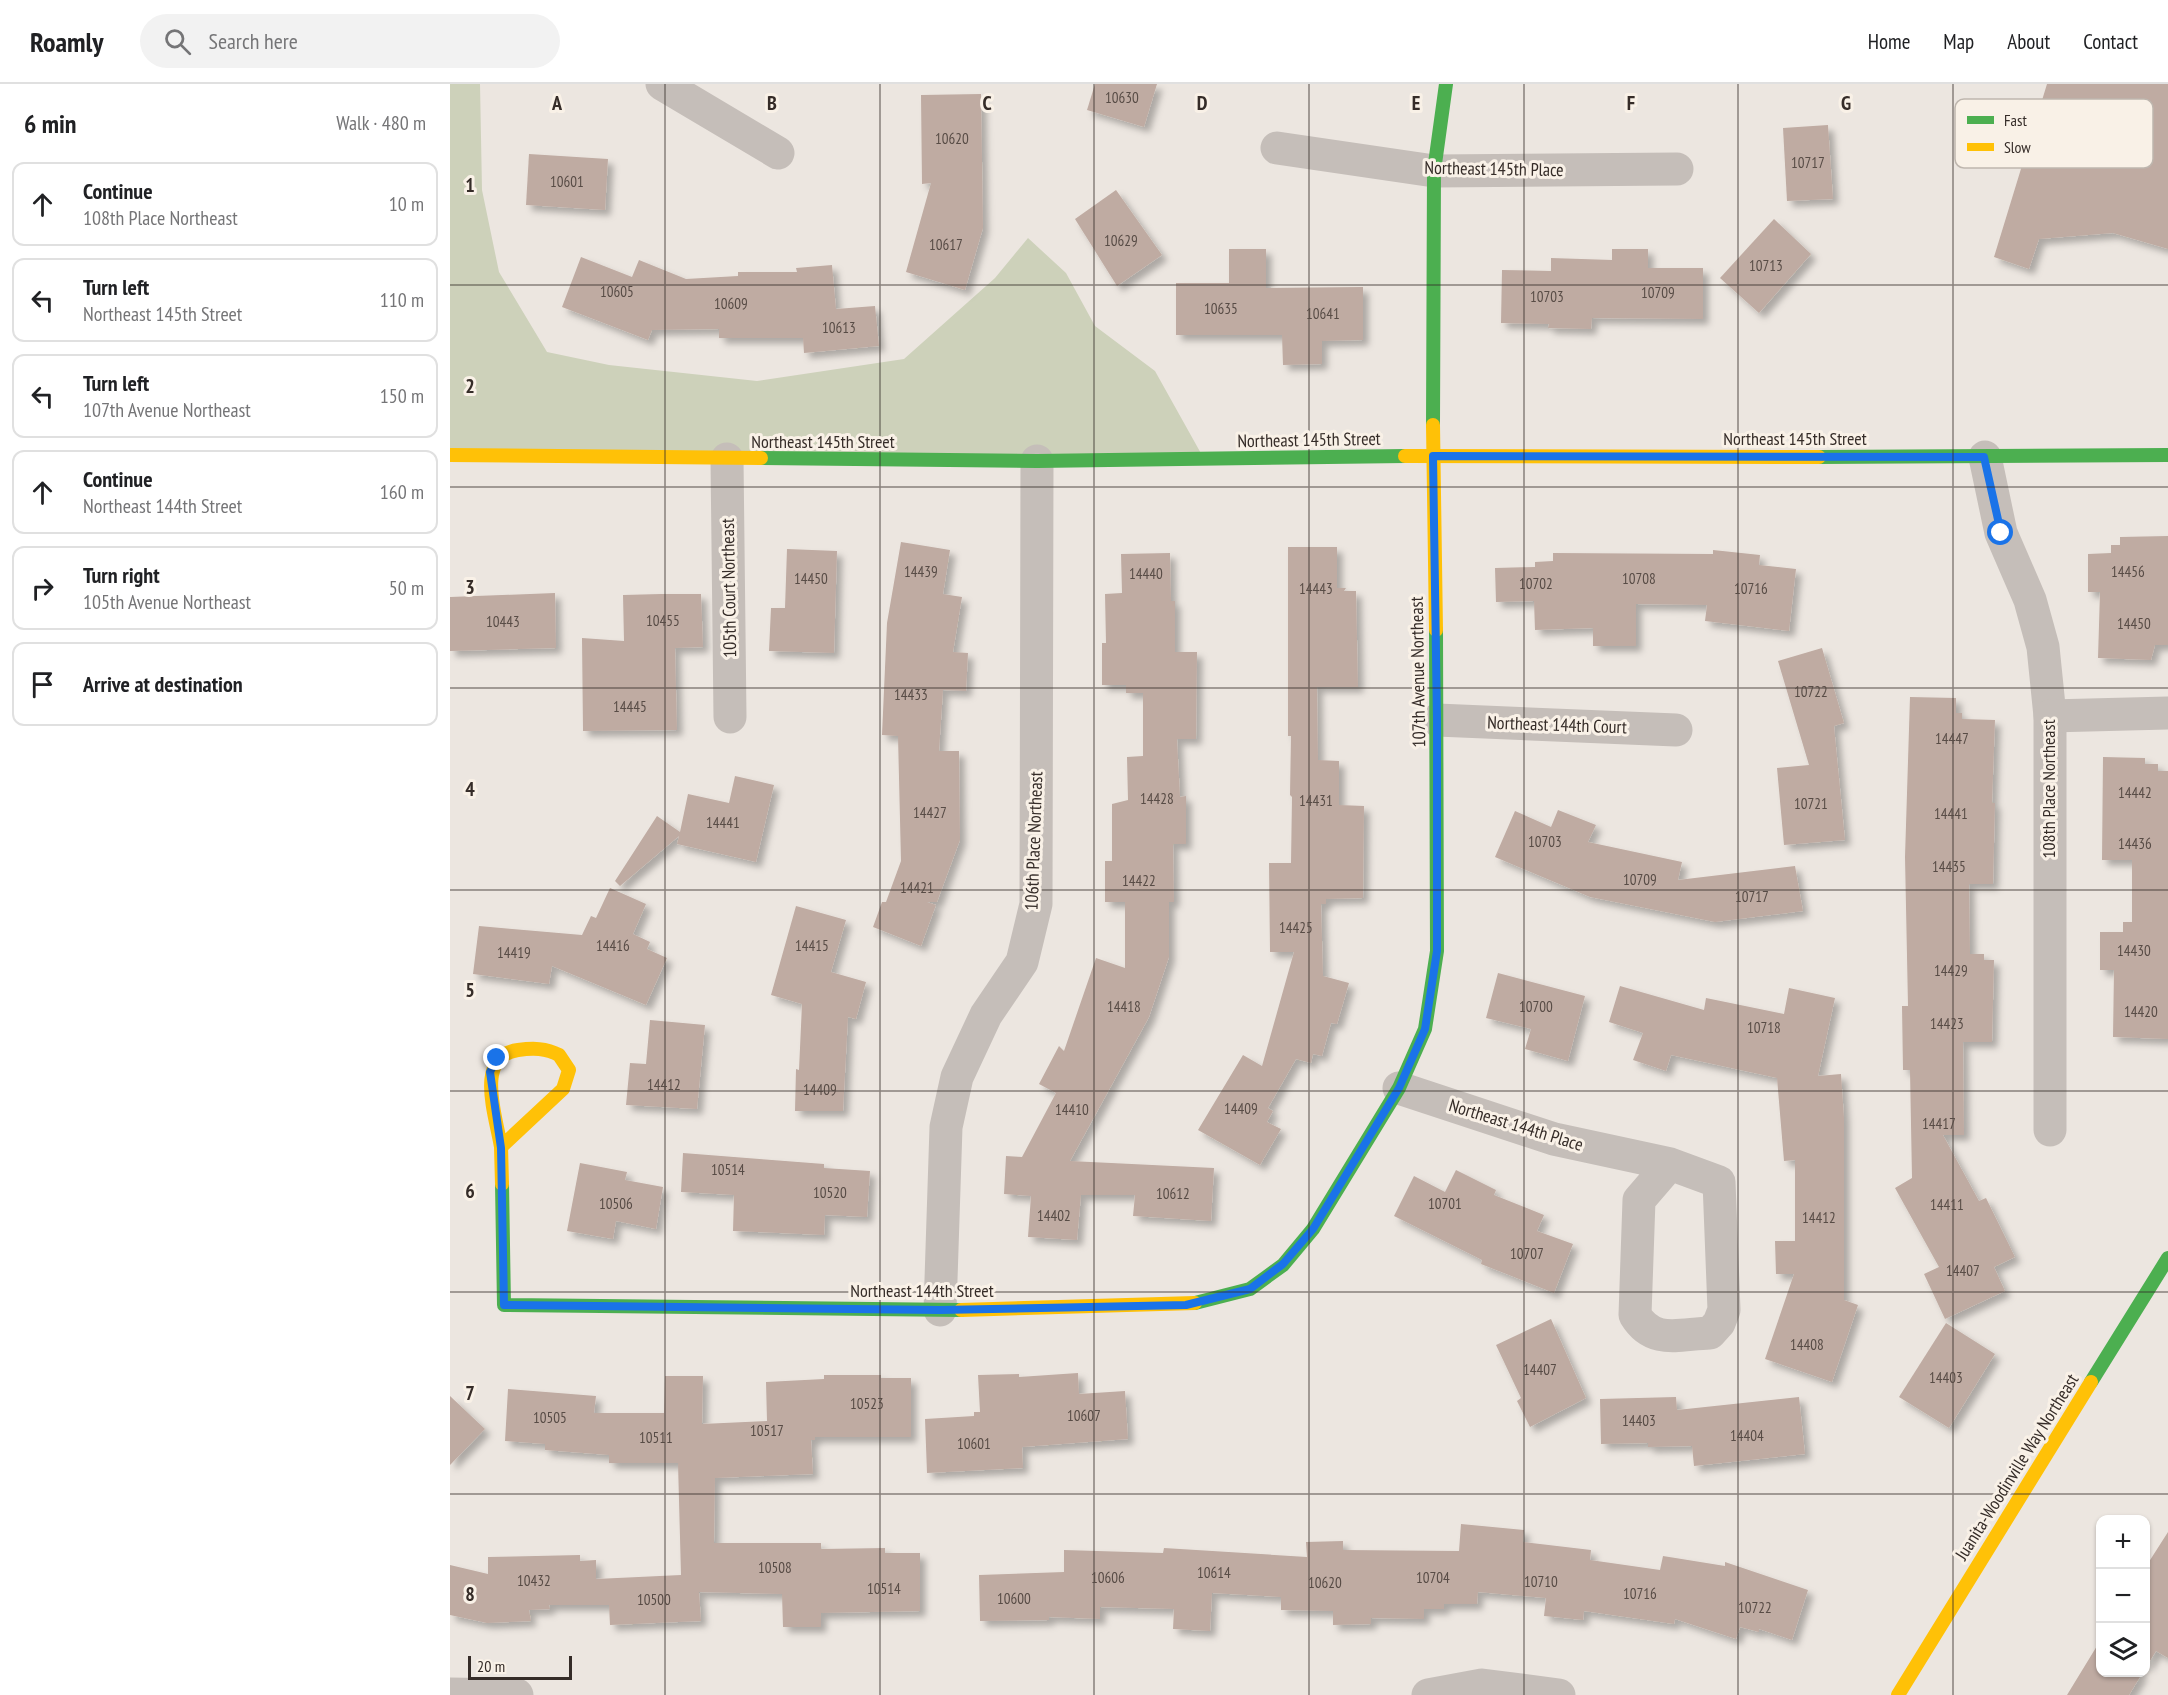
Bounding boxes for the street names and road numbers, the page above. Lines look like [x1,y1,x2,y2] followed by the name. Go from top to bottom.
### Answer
[1424,156,1564,181] street label: Northeast 145th Place
[1237,427,1381,452] street label: Northeast 145th Street
[1723,427,1867,450] street label: Northeast 145th Street
[751,430,895,453] street label: Northeast 145th Street
[716,518,741,658] street label: 105th Court Northeast
[1405,596,1430,748] street label: 107th Avenue Northeast
[1487,711,1627,738] street label: Northeast 144th Court
[2037,719,2060,859] street label: 108th Place Northeast
[1020,771,1047,911] street label: 106th Place Northeast
[1446,1093,1586,1156] street label: Northeast 144th Place
[850,1279,994,1302] street label: Northeast 144th Street
[1949,1369,2083,1565] street label: Juanita-Woodinville Way Northeast

